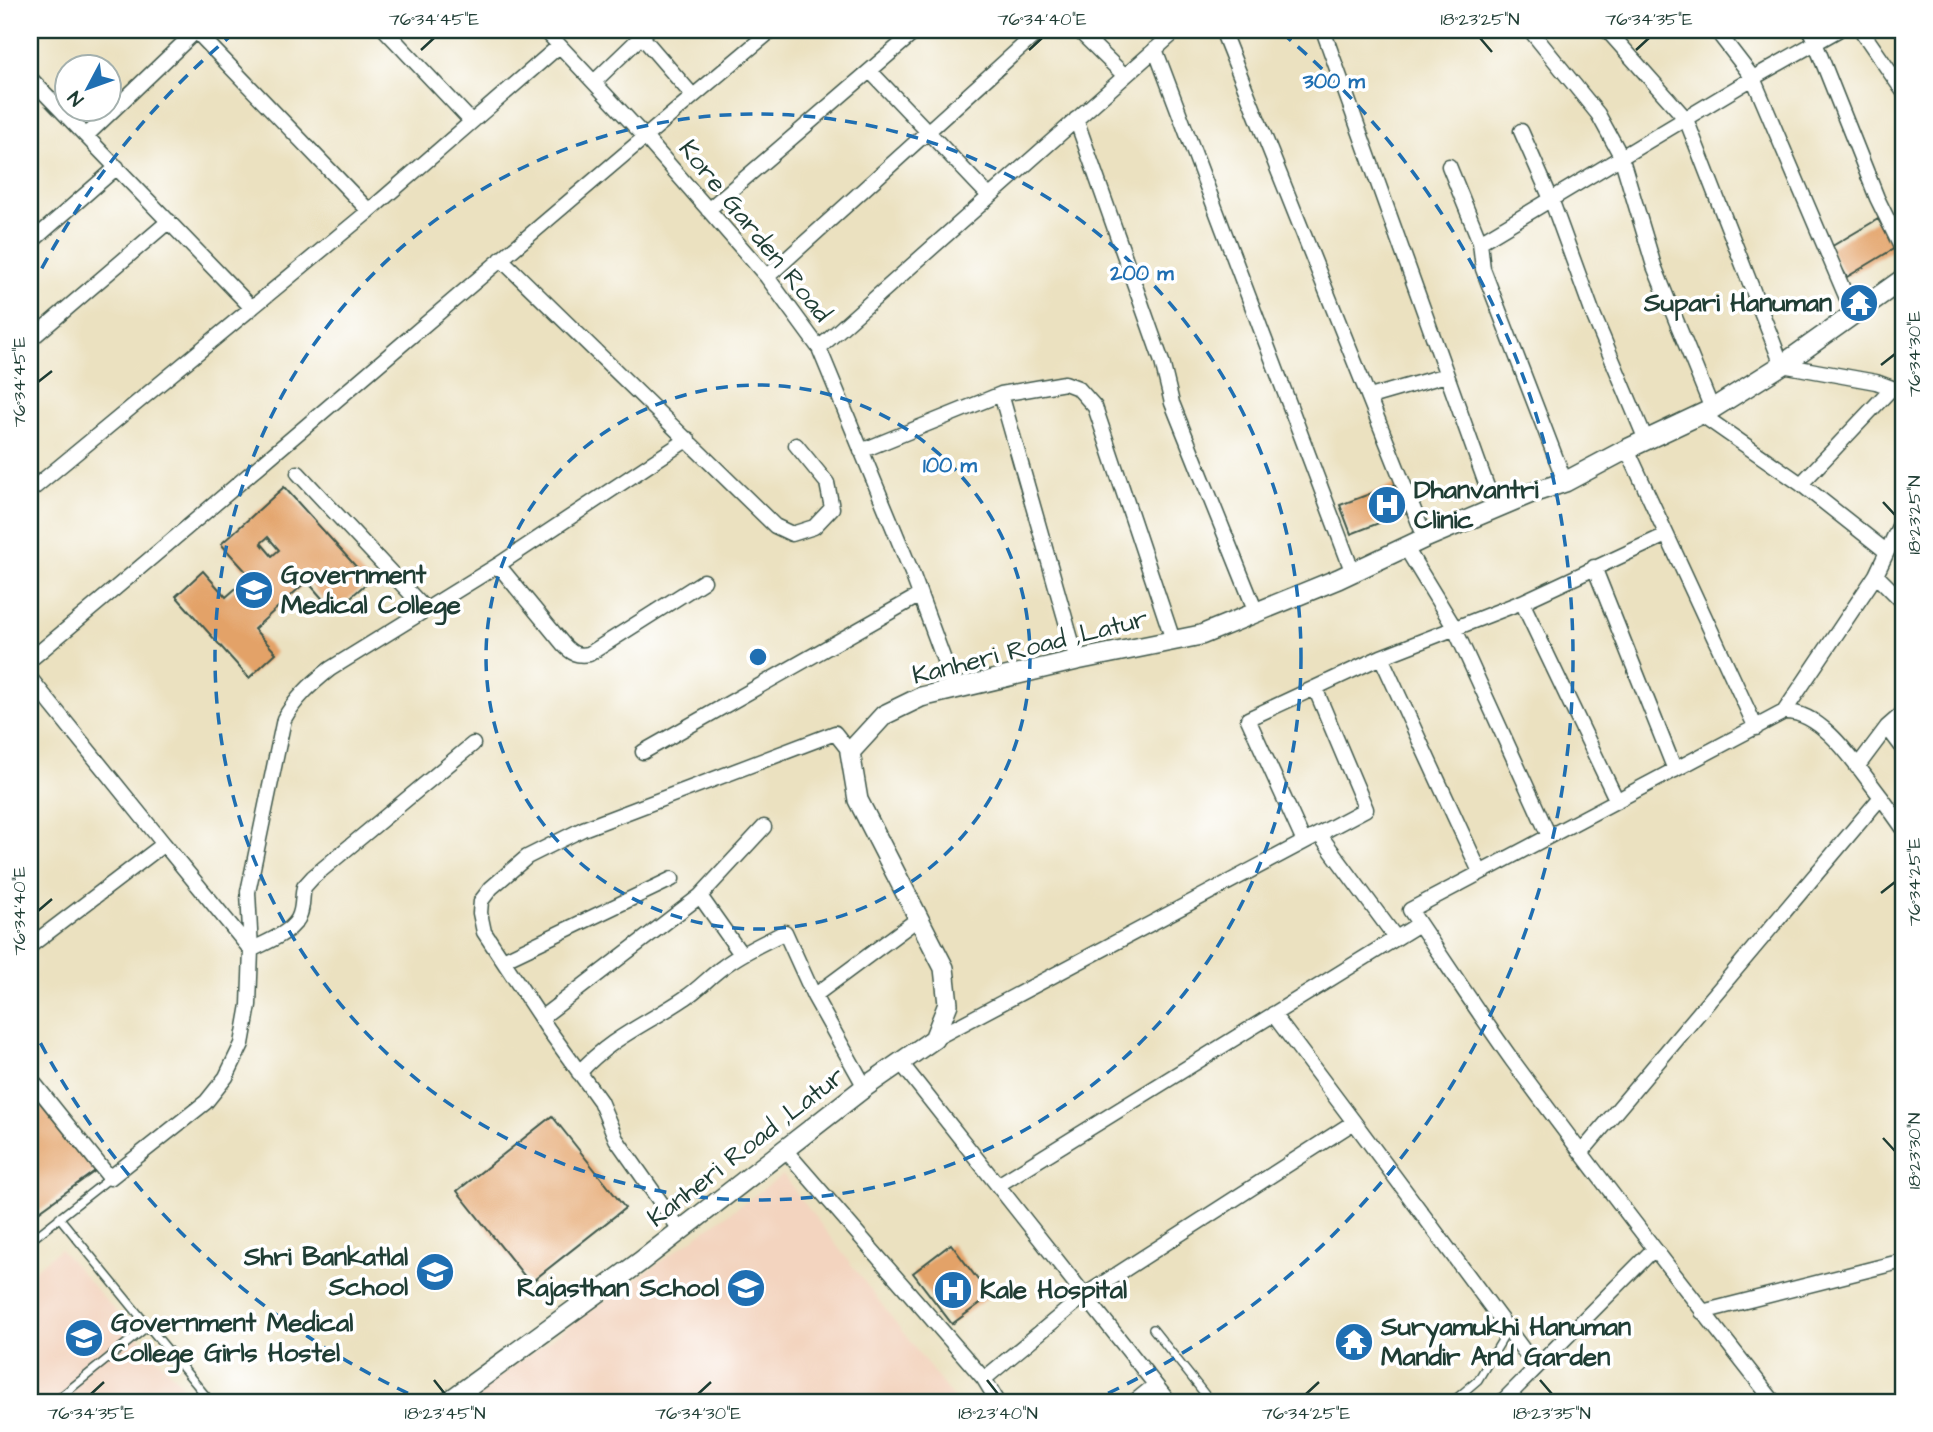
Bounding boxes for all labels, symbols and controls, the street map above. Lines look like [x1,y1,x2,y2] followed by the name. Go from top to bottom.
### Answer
[389,7,480,32] text: 76°34'45"E
[997,7,1087,32] text: 76°34'40"E
[1441,7,1519,32] text: 18°23'25"N
[1605,7,1693,32] text: 76°34'35"E
[52,52,122,122] north arrow
[1302,67,1366,96] text: 300 m
[62,85,90,112] text: N
[670,132,840,330] street label: Kore Garden Road
[1109,259,1174,288] text: 200 m
[1838,282,1880,324] temple icon: Supari Hanuman
[1643,285,1832,321] place label: Supari Hanuman
[1902,311,1927,397] text: 76°34'30"E
[7,336,32,427] text: 76°34'45"E
[923,451,978,480] text: 100 m
[1414,472,1539,538] place label: Dhanvantri Clinic
[1902,476,1927,554] text: 18°23'25"N
[1366,484,1408,526] hospital icon: Dhanvantri Clinic
[281,557,461,626] place label: Government Medical College
[233,569,275,611] school or university icon: Government Medical College
[908,600,1152,694] street label: Kanheri Road ,Latur
[746,645,770,669] centre of rings
[1902,837,1927,926] text: 76°34'25"E
[7,866,32,956] text: 76°34'40"E
[640,1058,852,1236] street label: Kanheri Road ,Latur
[1902,1113,1927,1189] text: 18°23'30"N
[243,1239,408,1305] place label: Shri Bankatlal School
[414,1251,456,1293] school or university icon: Shri Bankatlal School
[725,1267,767,1309] school or university icon: Rajasthan School
[932,1269,974,1311] hospital icon: Kale Hospital
[517,1270,719,1306] place label: Rajasthan School
[980,1272,1127,1308] place label: Kale Hospital
[111,1305,353,1374] place label: Government Medical College Girls Hostel
[1380,1309,1631,1375] place label: Suryamukhi Hanuman Mandir And Garden
[63,1317,105,1359] school or university icon: Government Medical College Girls Hostel
[1333,1321,1375,1363] temple icon: Suryamukhi Hanuman Mandir And Garden
[47,1401,135,1426] text: 76°34'35"E
[405,1401,485,1426] text: 18°23'45"N
[655,1401,741,1426] text: 76°34'30"E
[958,1401,1038,1426] text: 18°23'40"N
[1262,1401,1351,1426] text: 76°34'25"E
[1513,1401,1591,1426] text: 18°23'35"N

